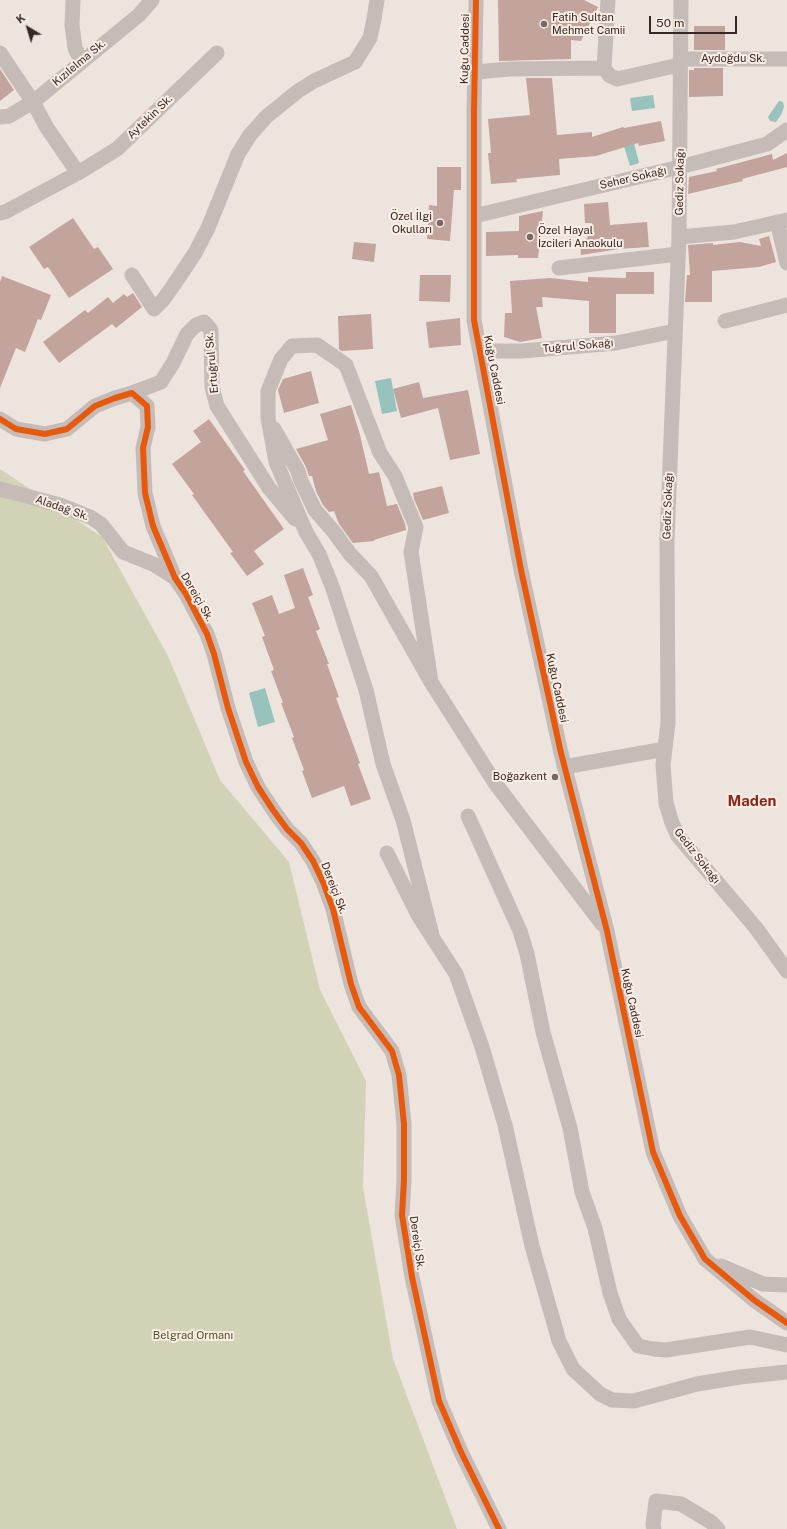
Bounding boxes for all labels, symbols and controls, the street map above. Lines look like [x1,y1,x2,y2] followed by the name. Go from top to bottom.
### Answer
[8,8,48,48] north arrow
[651,8,739,34] scale bar
[14,11,27,26] text: K
[552,11,625,37] place label: Fatih Sultan Mehmet Camii
[458,14,472,84] street label: Kuğu Caddesi
[656,16,684,30] text: 50 m
[539,19,549,29] marker: Fatih Sultan Mehmet Camii
[50,37,108,89] street label: Kızılelma Sk.
[701,52,765,66] street label: Aydoğdu Sk.
[125,92,175,142] street label: Aytekin Sk.
[673,148,687,216] street label: Gediz Sokağı
[598,164,668,192] street label: Seher Sokağı
[390,210,432,236] place label: Özel İlgi Okulları
[435,218,445,228] marker: Özel İlgi Okulları
[538,224,623,250] place label: Özel Hayal İzcileri Anaokulu
[525,232,535,242] marker: Özel Hayal İzcileri Anaokulu
[203,332,221,394] street label: Ertuğrul Sk.
[481,334,507,406] street label: Kuğu Caddesi
[542,336,614,356] street label: Tuğrul Sokağı
[660,472,676,540] street label: Gediz Sokağı
[34,493,90,523] street label: Aladağ Sk.
[178,570,216,624] street label: Dereiçi Sk.
[543,652,571,724] street label: Kuğu Caddesi
[493,770,547,784] place label: Boğazkent
[550,772,560,782] marker: Boğazkent
[728,792,776,810] district label: Maden
[671,826,723,886] street label: Gediz Sokağı
[318,860,350,916] street label: Dereiçi Sk.
[618,967,646,1039] street label: Kuğu Caddesi
[407,1215,427,1271] street label: Dereiçi Sk.
[153,1329,233,1343] park label: Belgrad Ormanı

